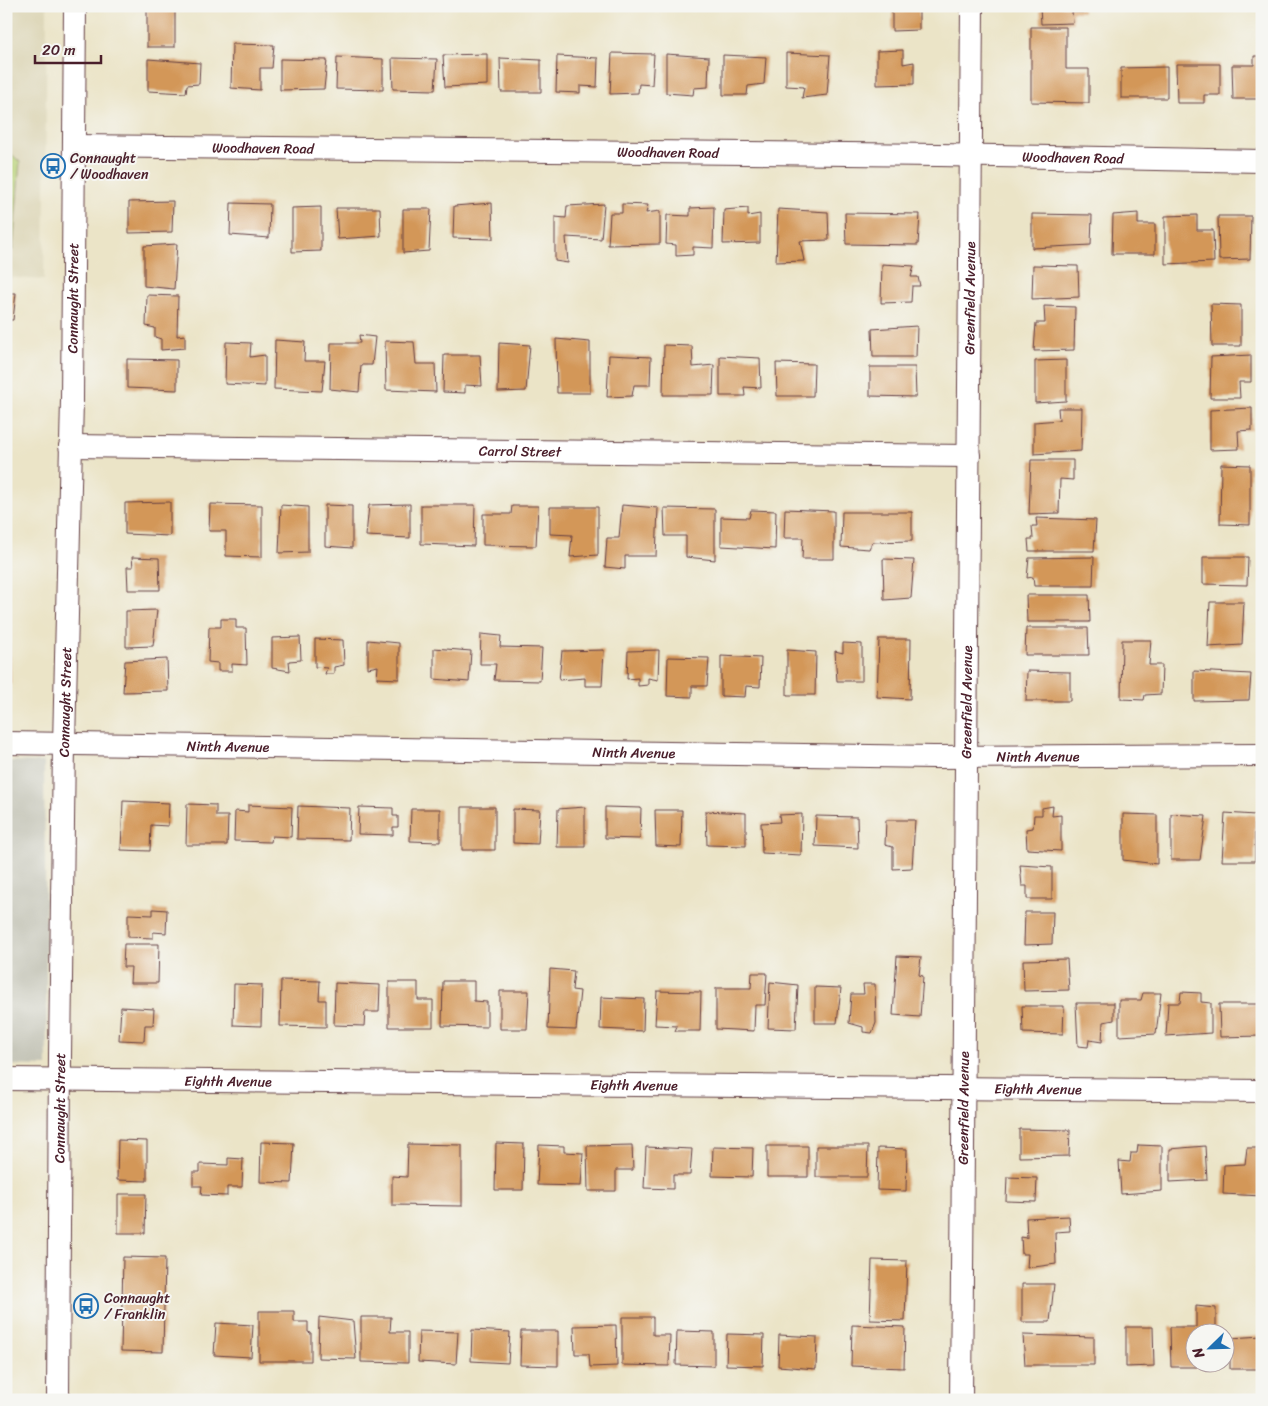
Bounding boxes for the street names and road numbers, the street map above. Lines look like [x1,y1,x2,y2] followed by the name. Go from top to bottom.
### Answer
[212,135,316,161] street label: Woodhaven Road
[617,139,721,165] street label: Woodhaven Road
[1022,144,1126,171] street label: Woodhaven Road
[957,241,983,355] street label: Greenfield Avenue
[60,243,86,353] street label: Connaught Street
[479,438,563,464] street label: Carrol Street
[954,645,979,759] street label: Greenfield Avenue
[51,647,79,757] street label: Connaught Street
[186,733,270,759] street label: Ninth Avenue
[592,739,676,766] street label: Ninth Avenue
[996,744,1080,769] street label: Ninth Avenue
[950,1051,976,1165] street label: Greenfield Avenue
[47,1053,73,1163] street label: Connaught Street
[184,1068,272,1094] street label: Eighth Avenue
[590,1072,678,1098] street label: Eighth Avenue
[994,1076,1082,1102] street label: Eighth Avenue

